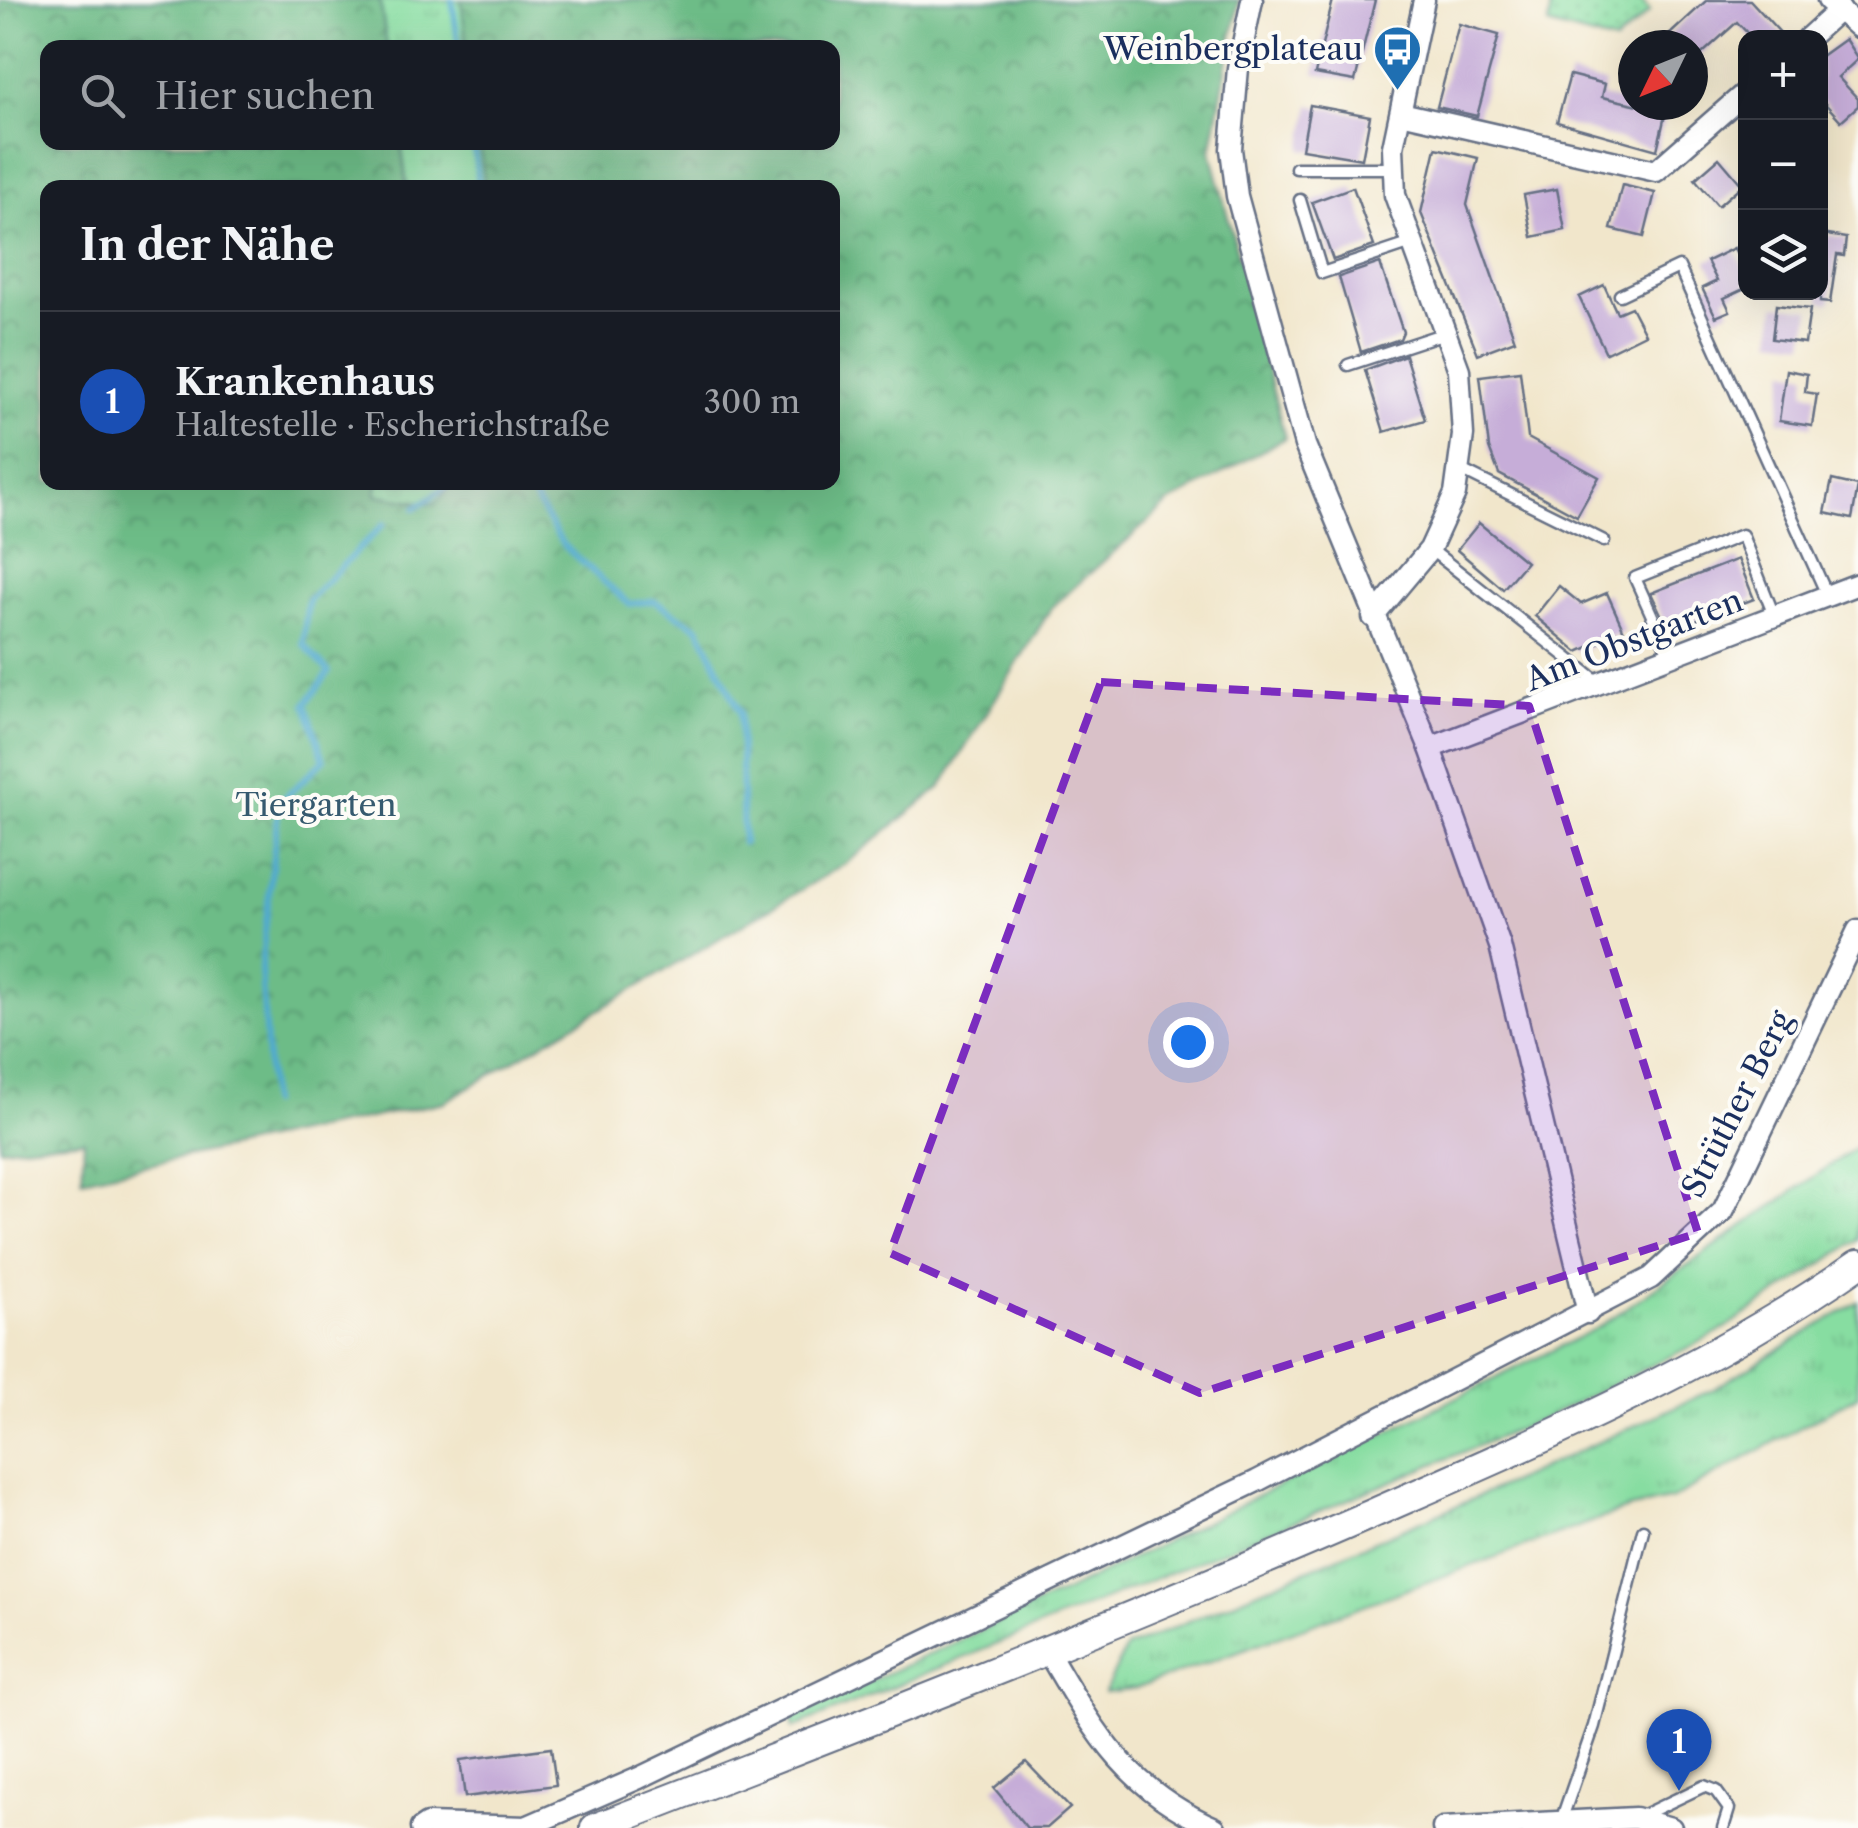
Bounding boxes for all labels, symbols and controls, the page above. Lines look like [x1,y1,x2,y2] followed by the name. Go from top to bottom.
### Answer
[1372,23,1424,91] bus stop icon: Weinbergplateau
[1103,29,1363,68] place label: Weinbergplateau
[1618,30,1708,120] north arrow
[1738,30,1828,300] map controls
[1738,30,1828,120] button: +
[40,40,840,150] search box
[75,68,130,123] icon: search
[155,72,375,119] text: Hier suchen
[1738,120,1828,210] button: −
[1738,210,1828,300] button: layers
[80,219,334,271] text: In der Nähe
[175,358,435,405] text: Krankenhaus
[105,382,120,421] text: 1
[703,382,800,421] text: 300 m
[175,405,610,444] text: Haltestelle · Escherichstraße
[1519,580,1748,699] street label: Am Obstgarten
[236,785,396,824] park label: Tiergarten
[1673,1003,1801,1204] street label: Strüther Berg
[1163,1017,1214,1068] your location
[1646,1708,1712,1791] pin: 1

